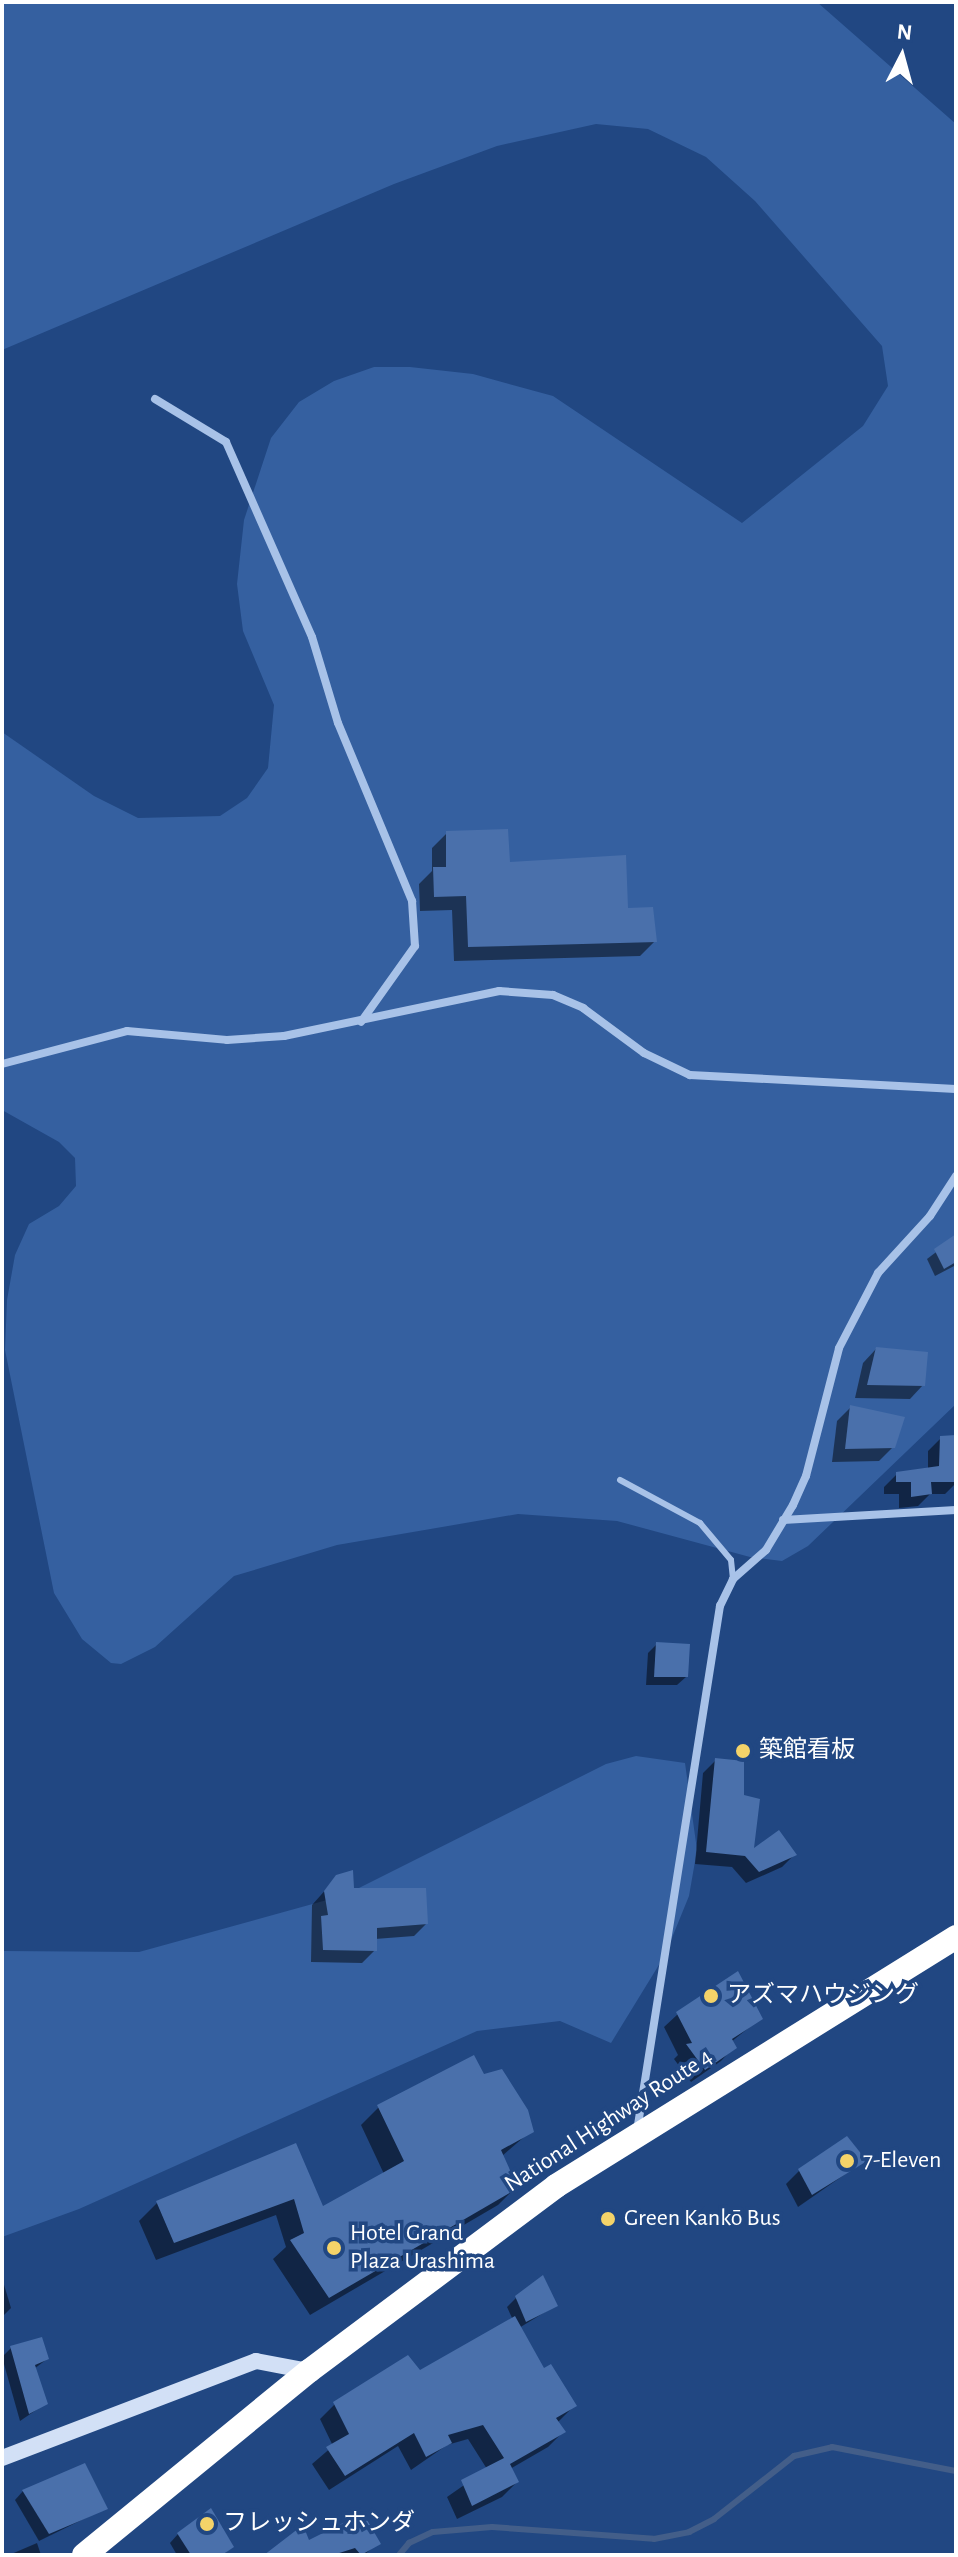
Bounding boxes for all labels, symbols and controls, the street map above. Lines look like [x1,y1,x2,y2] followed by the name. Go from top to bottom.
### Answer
[862,16,942,96] north arrow
[896,20,913,44] text: N
[759,1737,855,1765] place label: 築館看板
[734,1742,752,1760] marker: 築館看板
[727,1982,919,2010] place label: アズマハウジング
[702,1987,720,2005] marker: アズマハウジング
[499,2043,719,2199] street label: National Highway Route 4
[863,2147,941,2175] place label: 7-Eleven
[838,2152,856,2170] marker: 7-Eleven
[624,2205,781,2233] place label: Green Kankō Bus
[599,2210,617,2228] marker: Green Kankō Bus
[350,2220,495,2276] place label: Hotel Grand Plaza Urashima
[325,2239,343,2257] marker: Hotel Grand Plaza Urashima
[223,2510,415,2538] place label: フレッシュホンダ
[198,2515,216,2533] marker: フレッシュホンダ

